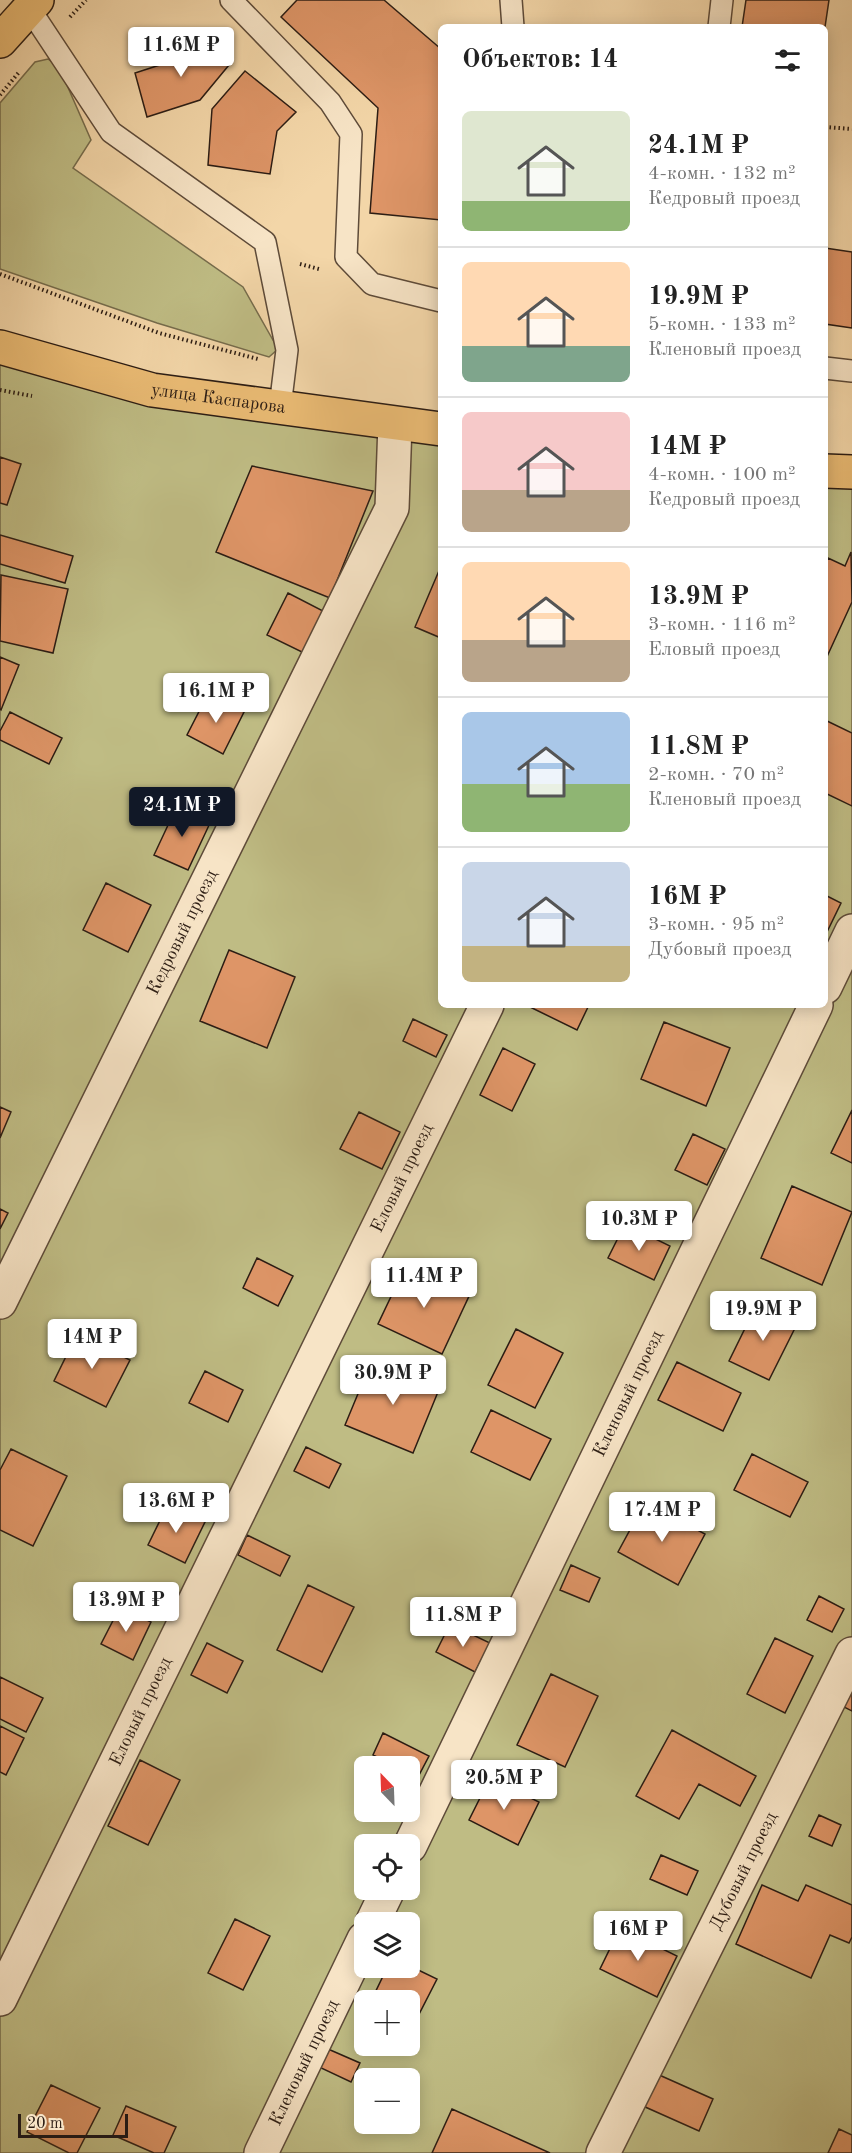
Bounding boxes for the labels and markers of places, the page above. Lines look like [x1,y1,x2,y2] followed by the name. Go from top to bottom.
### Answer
[126,27,236,78] pin: 11.6M ₽
[161,673,271,724] pin: 16.1M ₽
[127,787,237,838] pin: 24.1M ₽
[584,1201,694,1252] pin: 10.3M ₽
[369,1258,479,1309] pin: 11.4M ₽
[708,1291,818,1342] pin: 19.9M ₽
[50,1319,134,1370] pin: 14M ₽
[338,1355,448,1406] pin: 30.9M ₽
[121,1483,231,1534] pin: 13.6M ₽
[607,1492,717,1543] pin: 17.4M ₽
[71,1582,181,1633] pin: 13.9M ₽
[408,1597,518,1648] pin: 11.8M ₽
[449,1760,559,1811] pin: 20.5M ₽
[596,1911,680,1962] pin: 16M ₽

